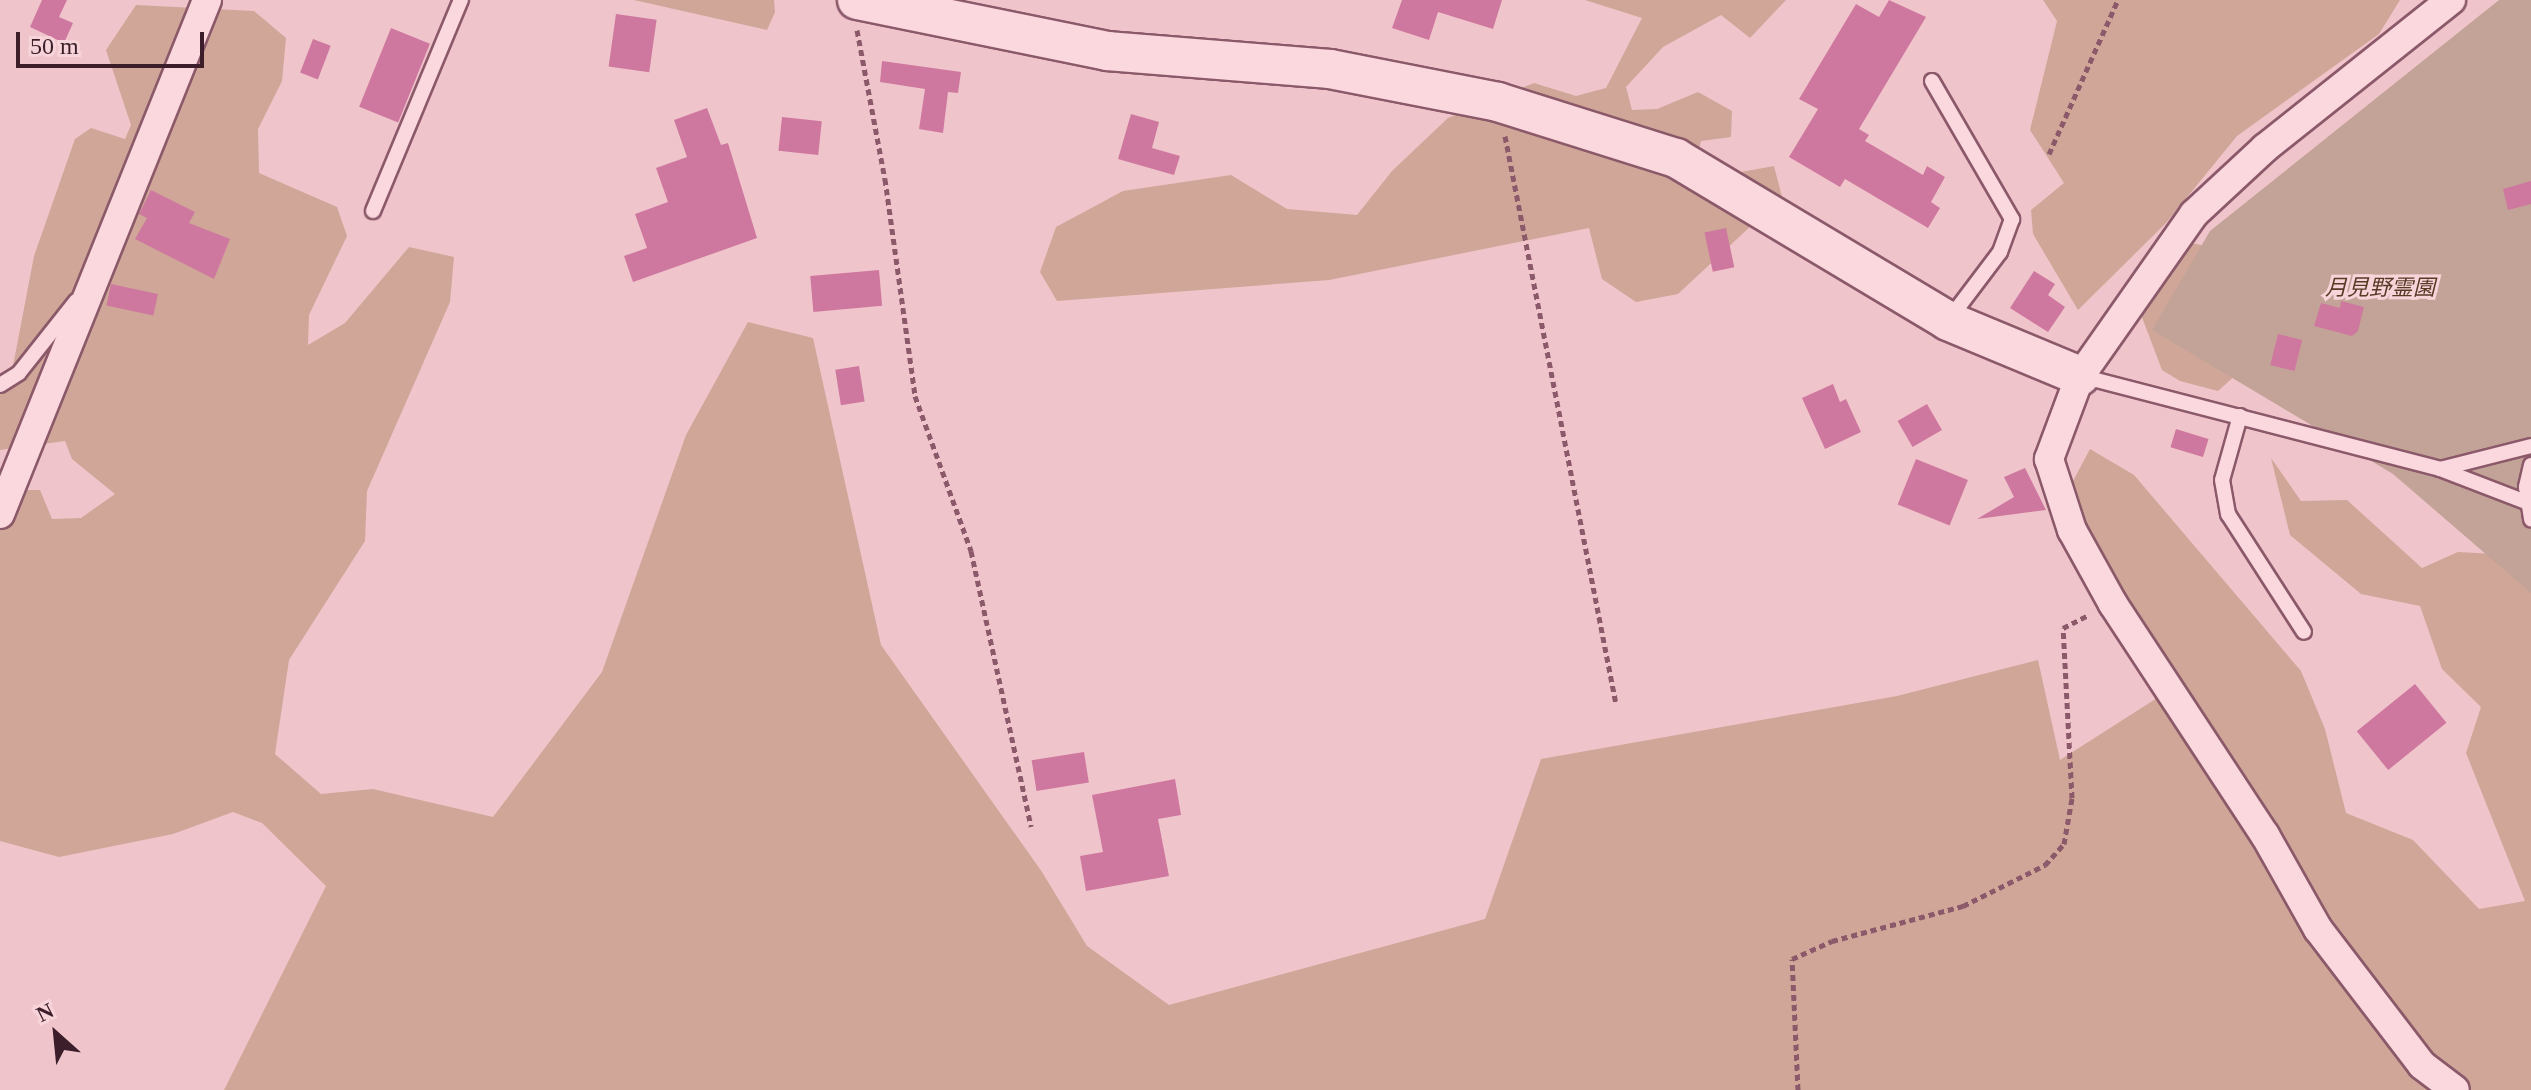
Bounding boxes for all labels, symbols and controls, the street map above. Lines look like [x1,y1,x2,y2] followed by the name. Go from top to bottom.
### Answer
[20,16,208,66] scale bar
[30,33,79,59] text: 50 m
[2325,275,2435,301] park label: 月見野霊園
[16,994,96,1074] north arrow
[32,997,58,1027] text: N

